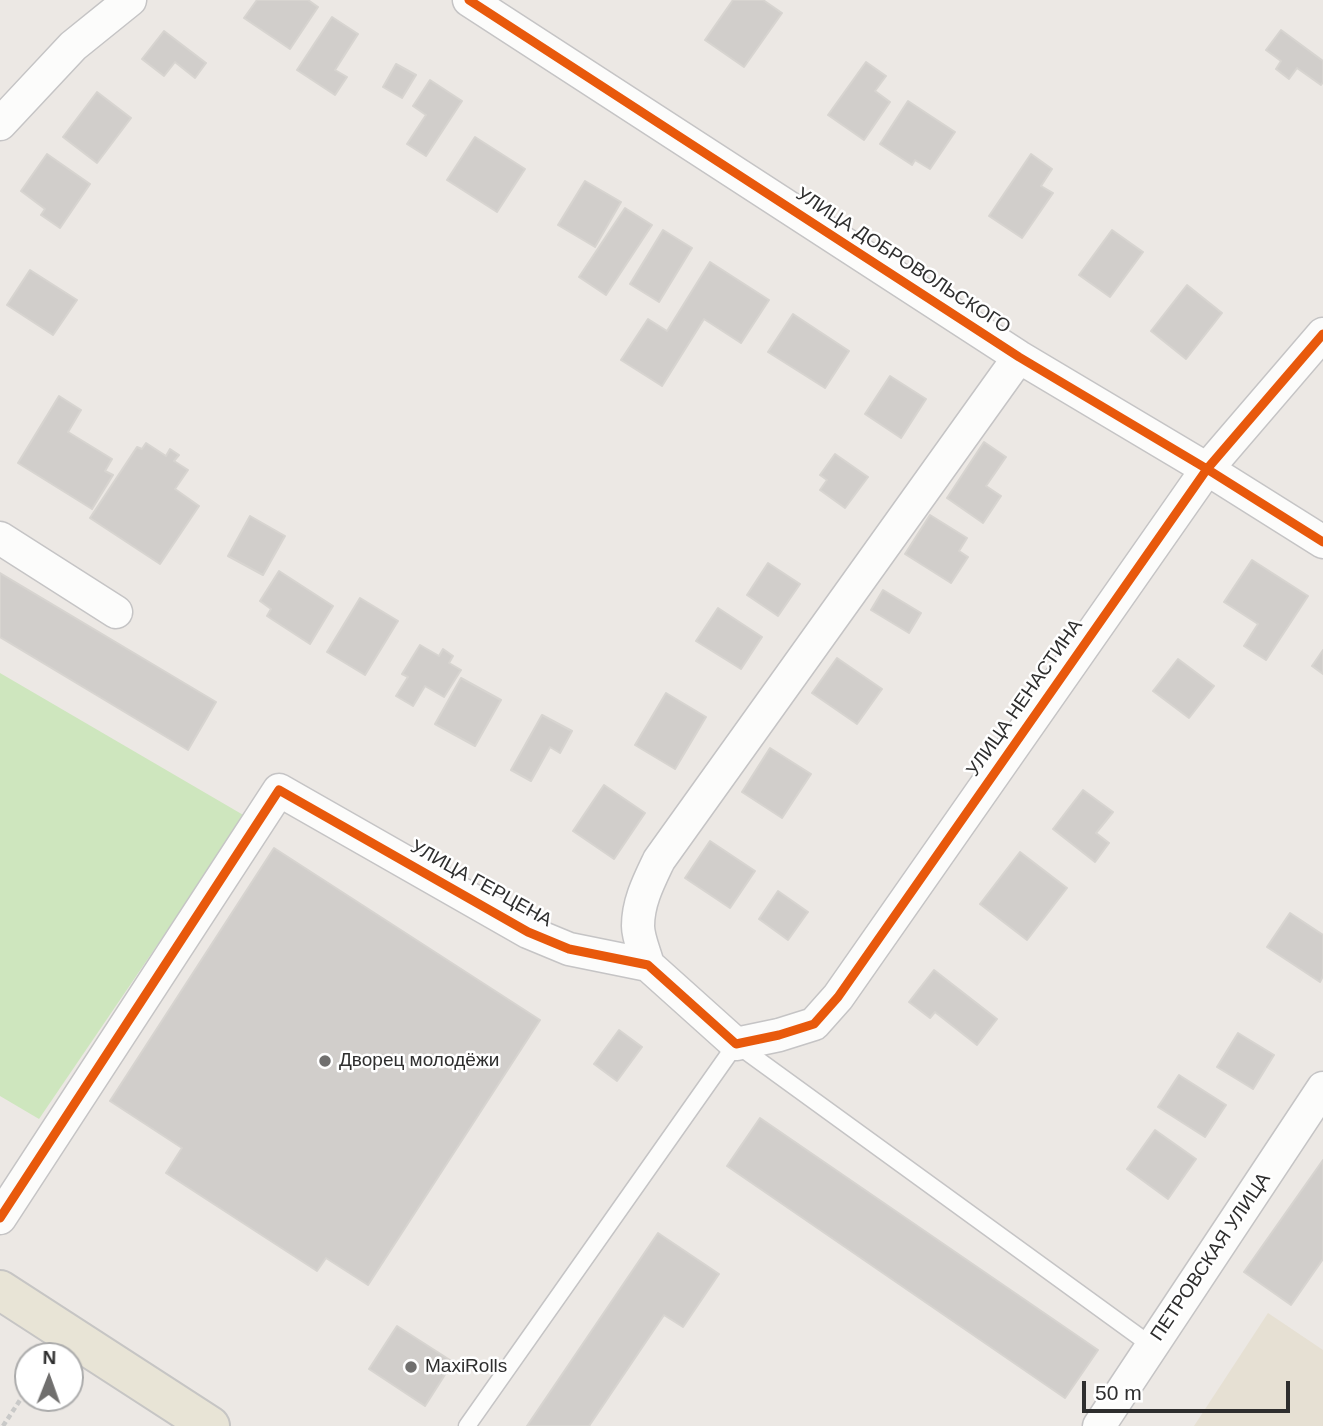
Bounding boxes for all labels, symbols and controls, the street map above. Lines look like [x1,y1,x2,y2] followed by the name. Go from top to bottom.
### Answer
[791,183,1015,339] street label: УЛИЦА ДОБРОВОЛЬСКОГО
[962,615,1088,781] street label: УЛИЦА НЕНАСТИНА
[406,836,556,932] street label: УЛИЦА ГЕРЦЕНА
[339,1050,499,1072] place label: Дворец молодёжи
[317,1053,333,1069] marker: Дворец молодёжи
[1146,1169,1276,1345] street label: ПЕТРОВСКАЯ УЛИЦА
[14,1342,84,1412] north arrow
[42,1347,56,1368] text: N
[425,1356,507,1378] place label: MaxiRolls
[403,1359,419,1375] marker: MaxiRolls
[1085,1366,1293,1410] scale bar
[1095,1381,1142,1404] text: 50 m

